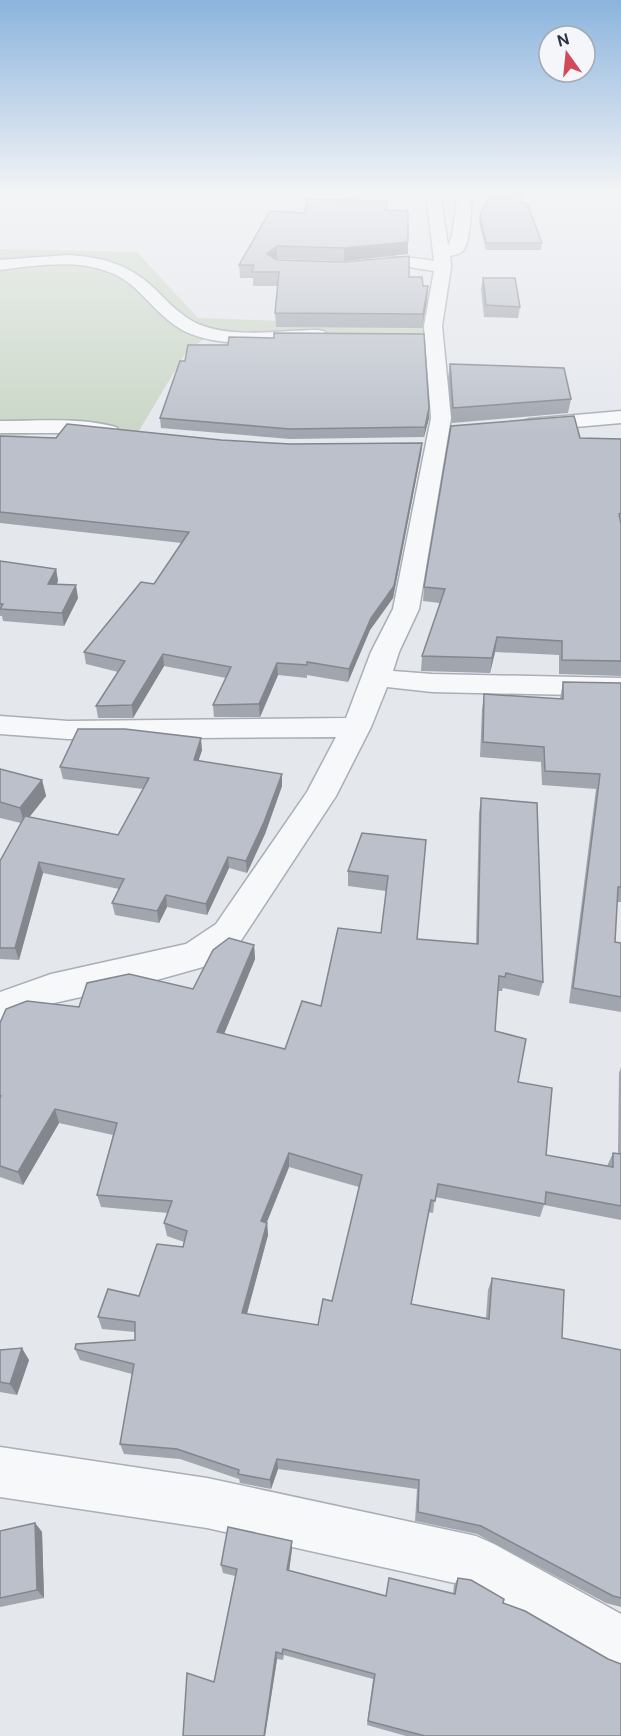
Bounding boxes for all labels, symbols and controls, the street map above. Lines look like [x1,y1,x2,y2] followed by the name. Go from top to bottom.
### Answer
[537,24,597,84] north arrow
[555,28,572,52] text: N

